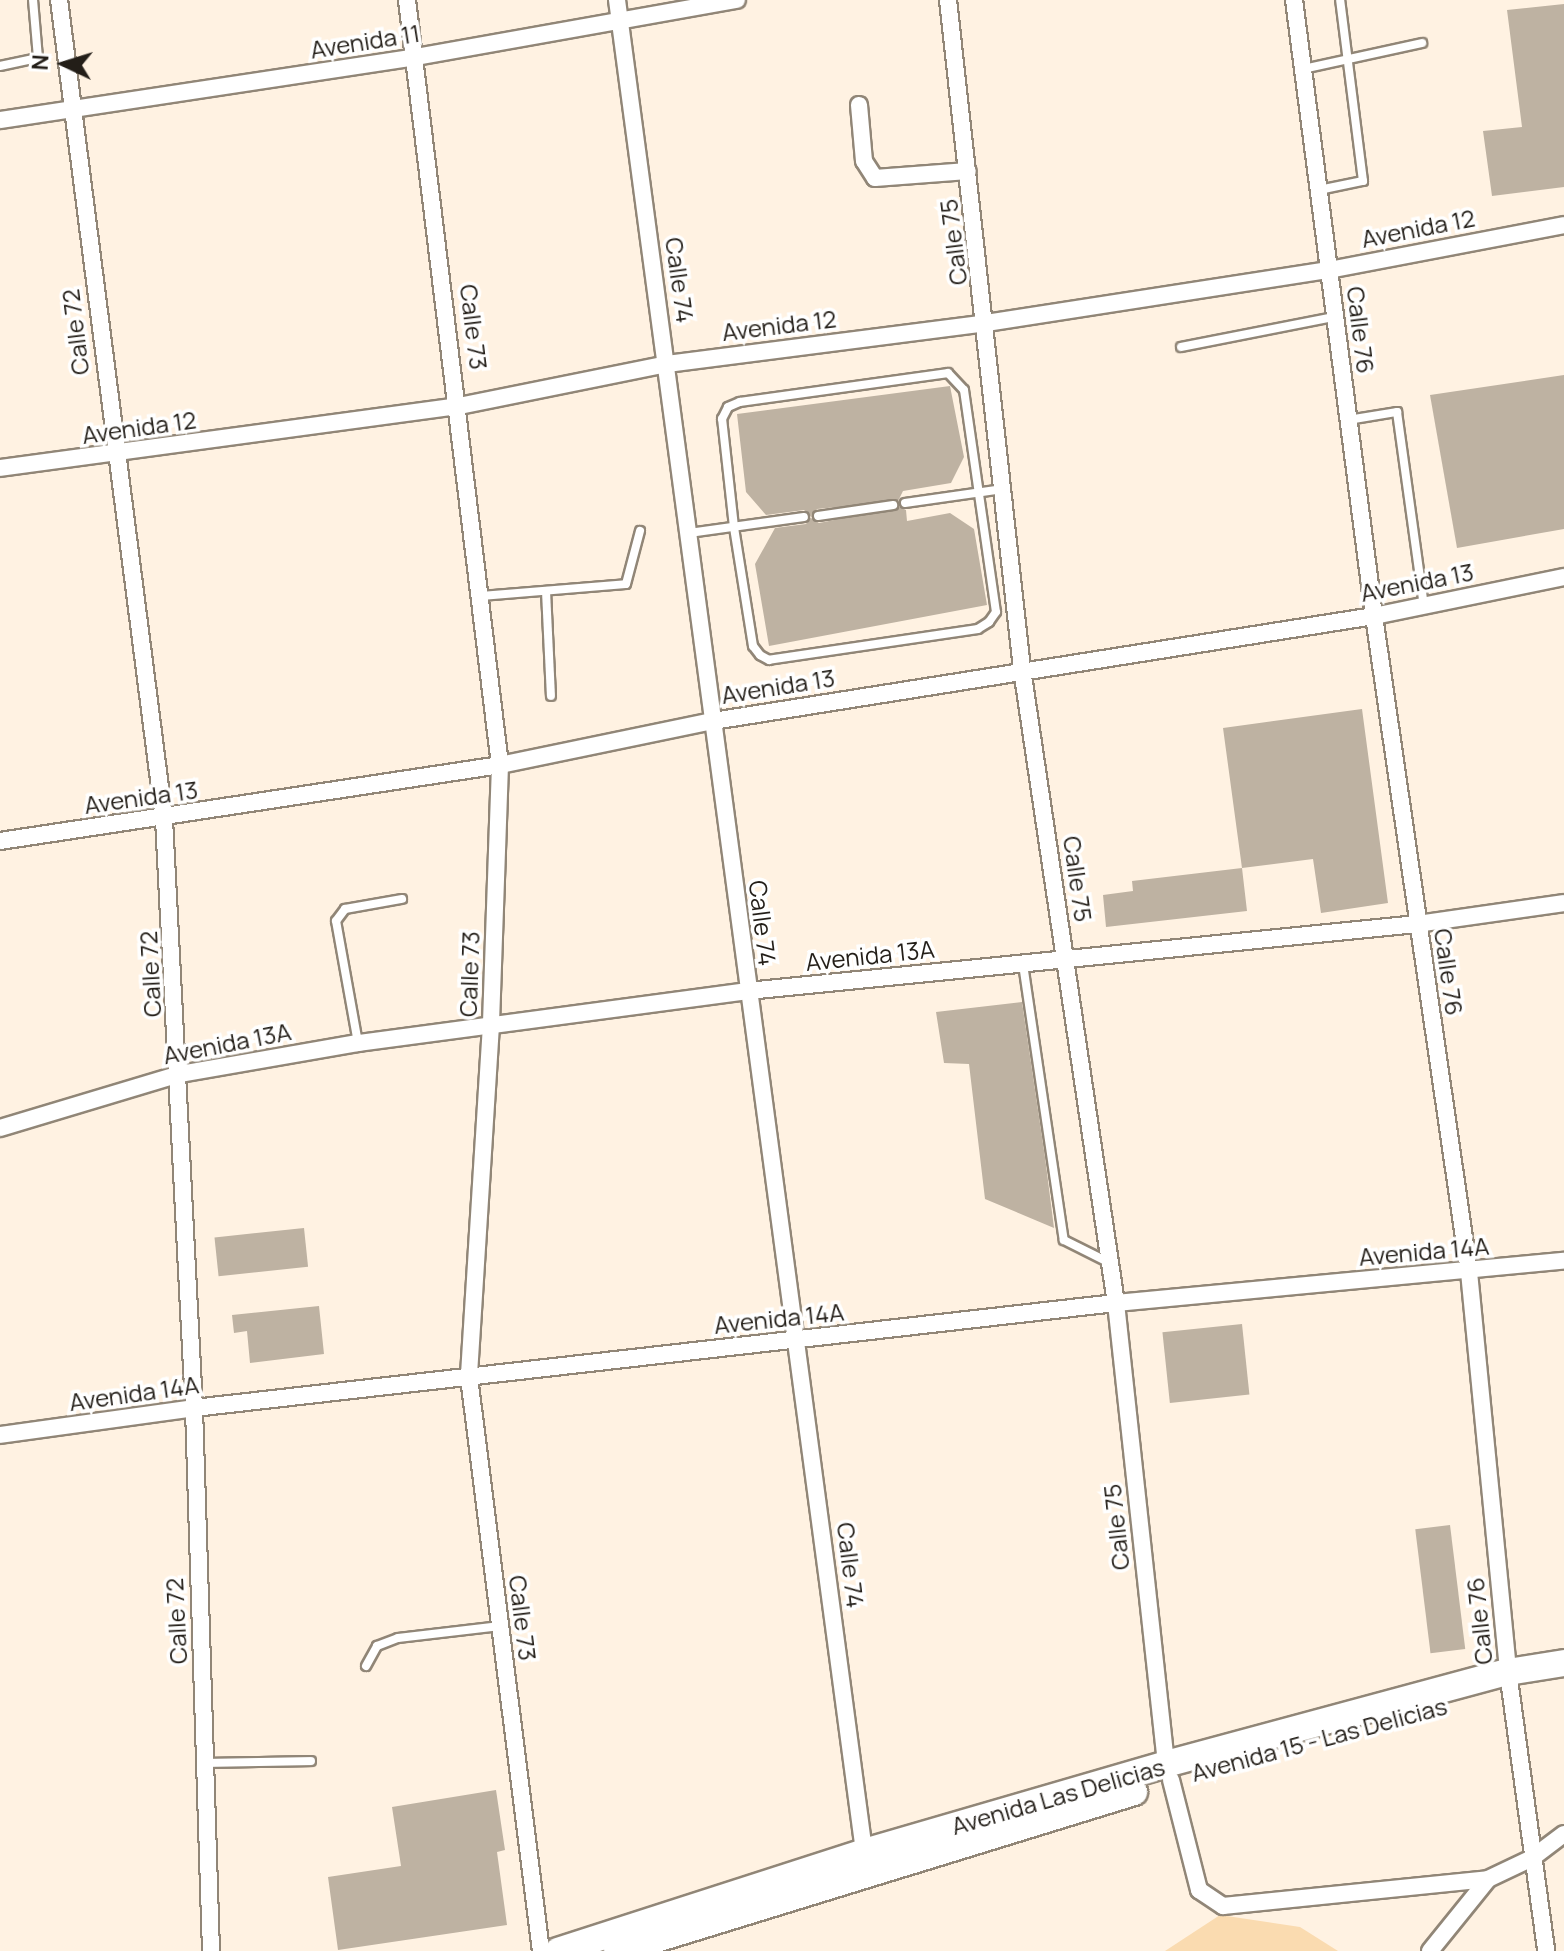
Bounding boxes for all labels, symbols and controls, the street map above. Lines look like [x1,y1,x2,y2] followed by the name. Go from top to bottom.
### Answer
[308,18,422,64] street label: Avenida 11
[24,24,104,104] north arrow
[25,53,56,71] text: N
[933,197,973,287] street label: Calle 75
[1359,203,1477,253] street label: Avenida 12
[660,236,700,324] street label: Calle 74
[454,283,494,371] street label: Calle 73
[1341,285,1381,375] street label: Calle 76
[55,287,95,377] street label: Calle 72
[720,304,838,346] street label: Avenida 12
[80,405,198,449] street label: Avenida 12
[1358,557,1476,607] street label: Avenida 13
[719,663,837,709] street label: Avenida 13
[82,775,200,819] street label: Avenida 13
[1058,834,1098,924] street label: Calle 75
[743,879,783,967] street label: Calle 74
[1429,927,1469,1017] street label: Calle 76
[133,930,167,1018] street label: Calle 72
[453,931,485,1017] street label: Calle 73
[804,934,936,976] street label: Avenida 13A
[161,1016,293,1070] street label: Avenida 13A
[1358,1231,1490,1271] street label: Avenida 14A
[712,1297,846,1339] street label: Avenida 14A
[67,1370,201,1416] street label: Avenida 14A
[1097,1483,1135,1571] street label: Calle 75
[831,1521,871,1609] street label: Calle 74
[503,1574,543,1662] street label: Calle 73
[1460,1576,1498,1666] street label: Calle 76
[159,1577,193,1665] street label: Calle 72
[1188,1691,1450,1787] street label: Avenida 15 - Las Delicias
[948,1752,1168,1840] street label: Avenida Las Delicias

